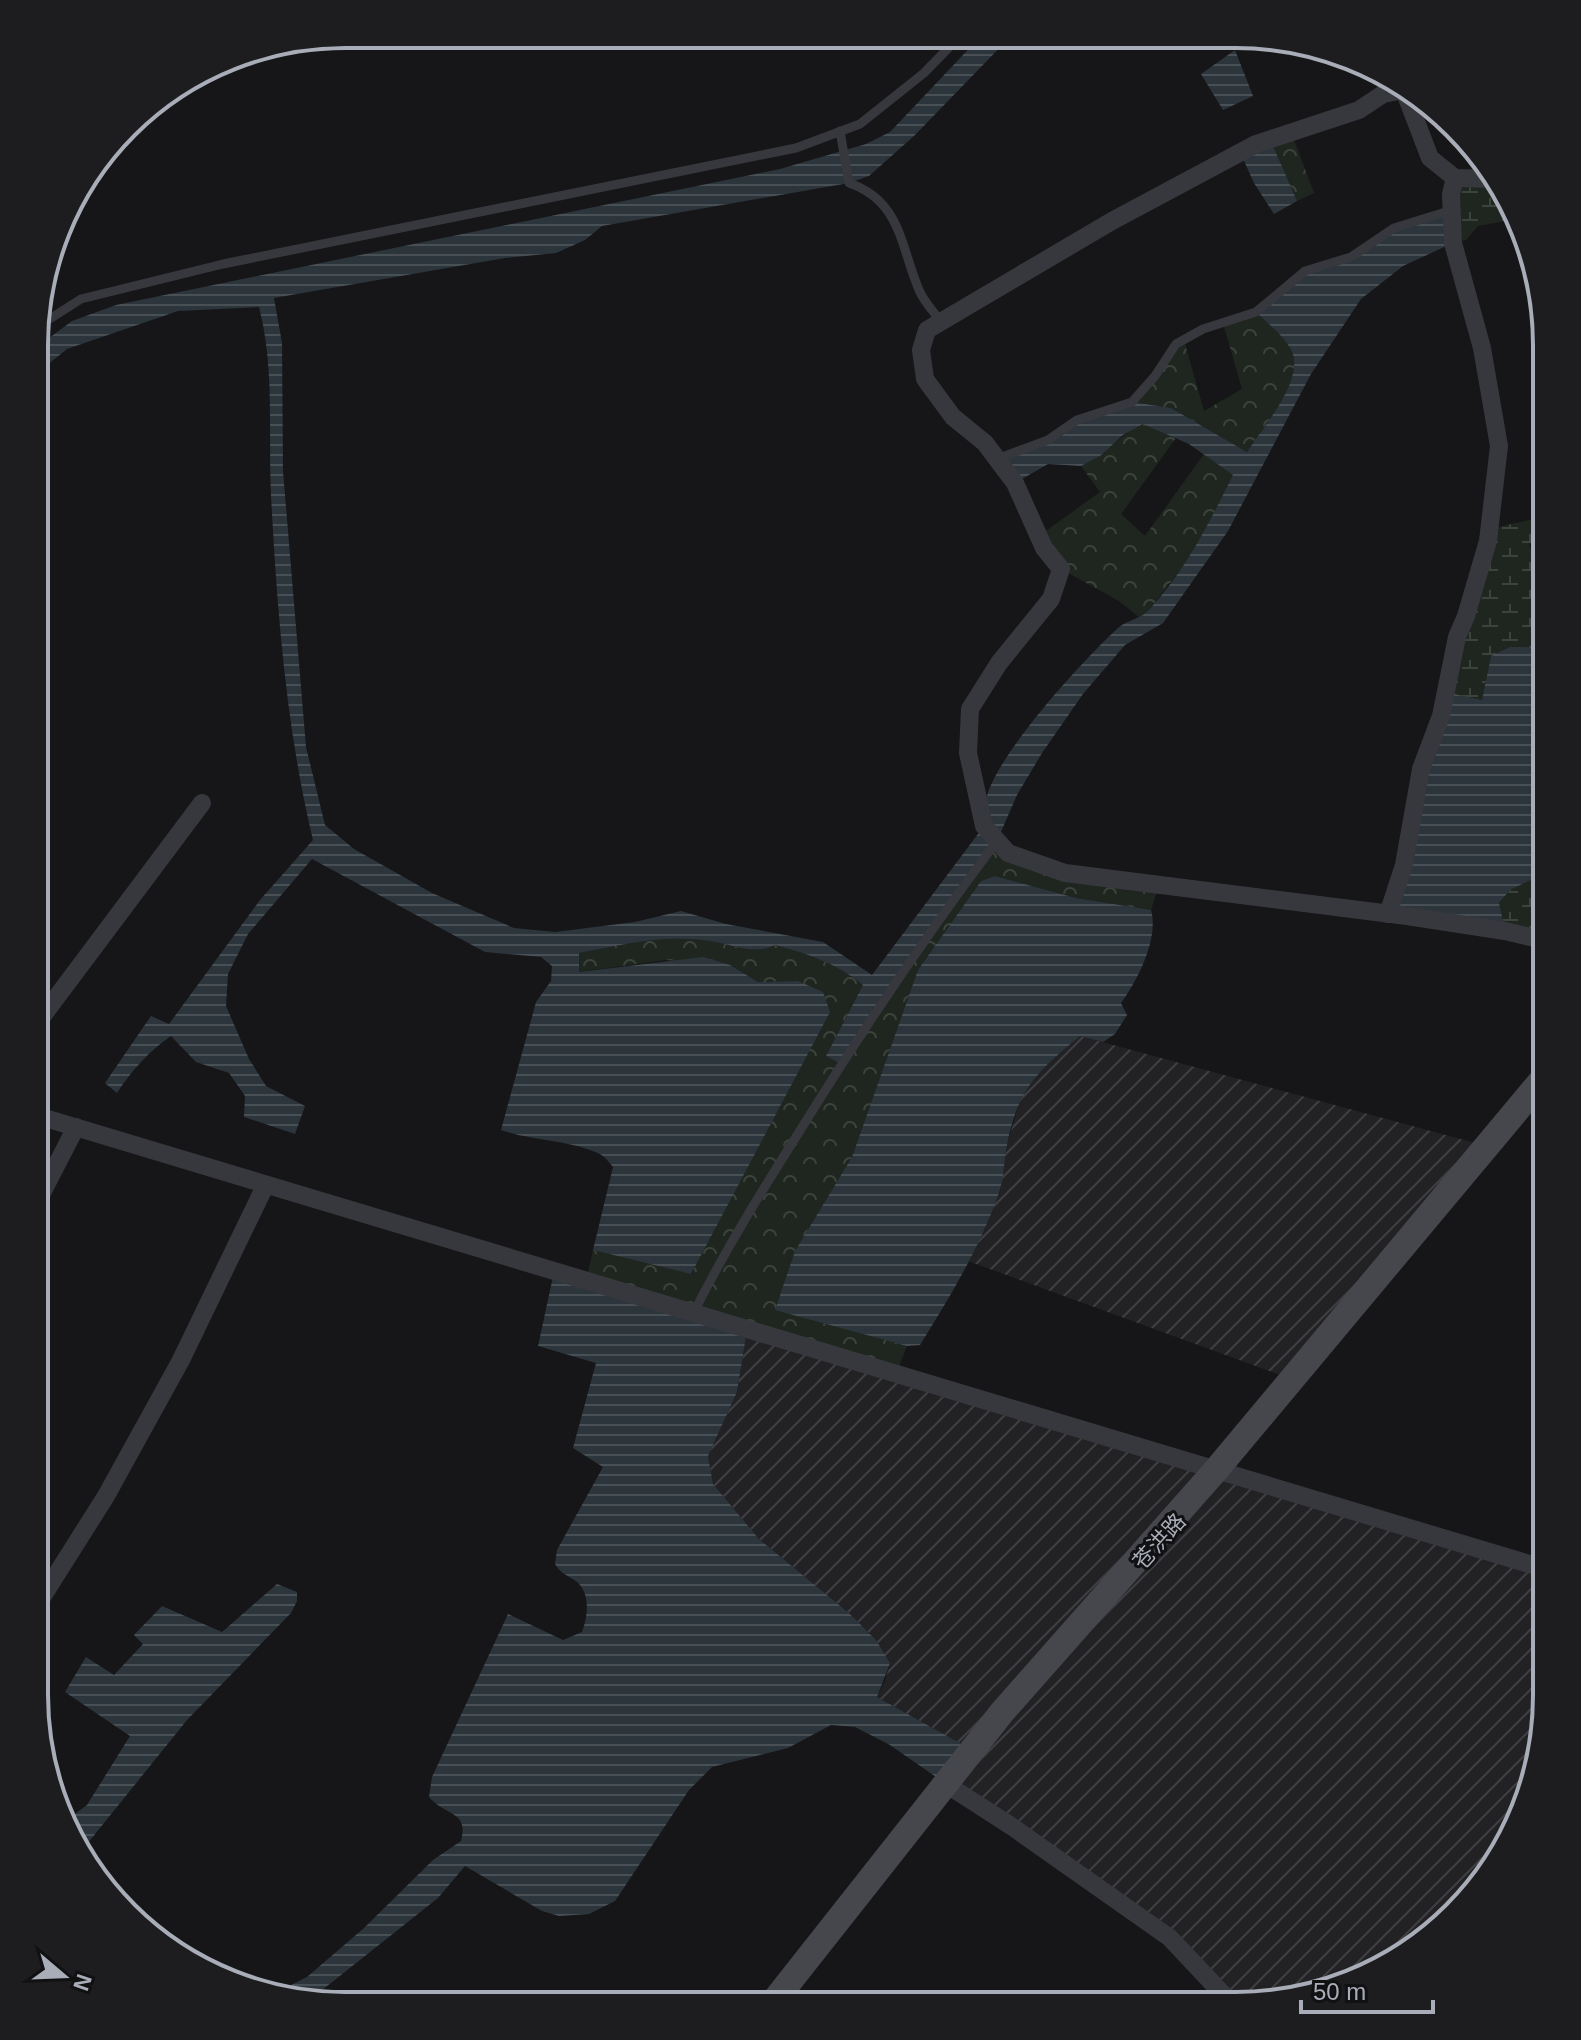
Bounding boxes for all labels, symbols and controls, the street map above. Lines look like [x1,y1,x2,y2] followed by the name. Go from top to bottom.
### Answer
[1128,1508,1191,1574] street label: 苍洪路
[24,1936,104,2016] north arrow
[1301,1964,1433,2014] scale bar
[68,1971,97,1994] text: N
[1313,1978,1366,2005] text: 50 m

